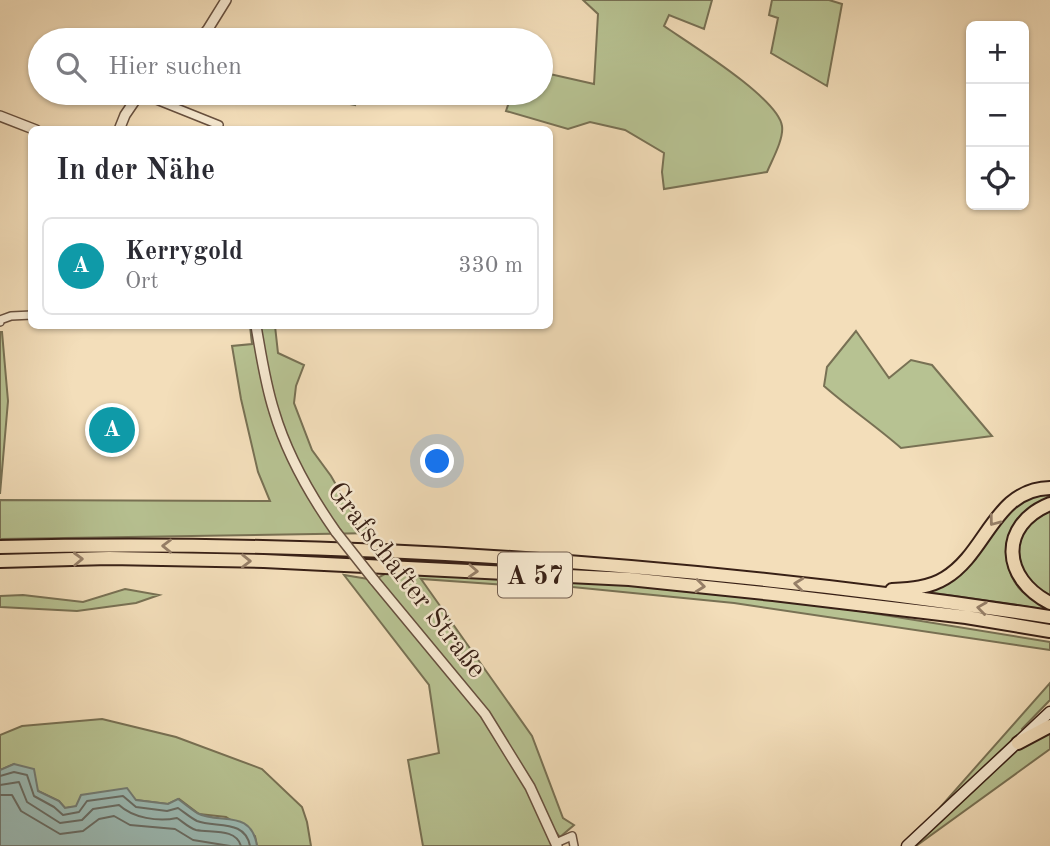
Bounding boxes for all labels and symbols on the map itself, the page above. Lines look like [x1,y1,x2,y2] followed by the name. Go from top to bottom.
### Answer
[89,404,135,456] pin: A
[420,444,454,478] your location
[321,478,490,684] street label: Grafschafter Straße
[990,513,1003,526] one-way arrow
[161,538,172,554] one-way arrow
[73,551,84,566] one-way arrow
[498,552,572,597] road number: A 57
[240,553,251,568] one-way arrow
[468,564,479,579] one-way arrow
[794,577,805,592] one-way arrow
[695,578,706,593] one-way arrow
[977,600,988,615] one-way arrow

